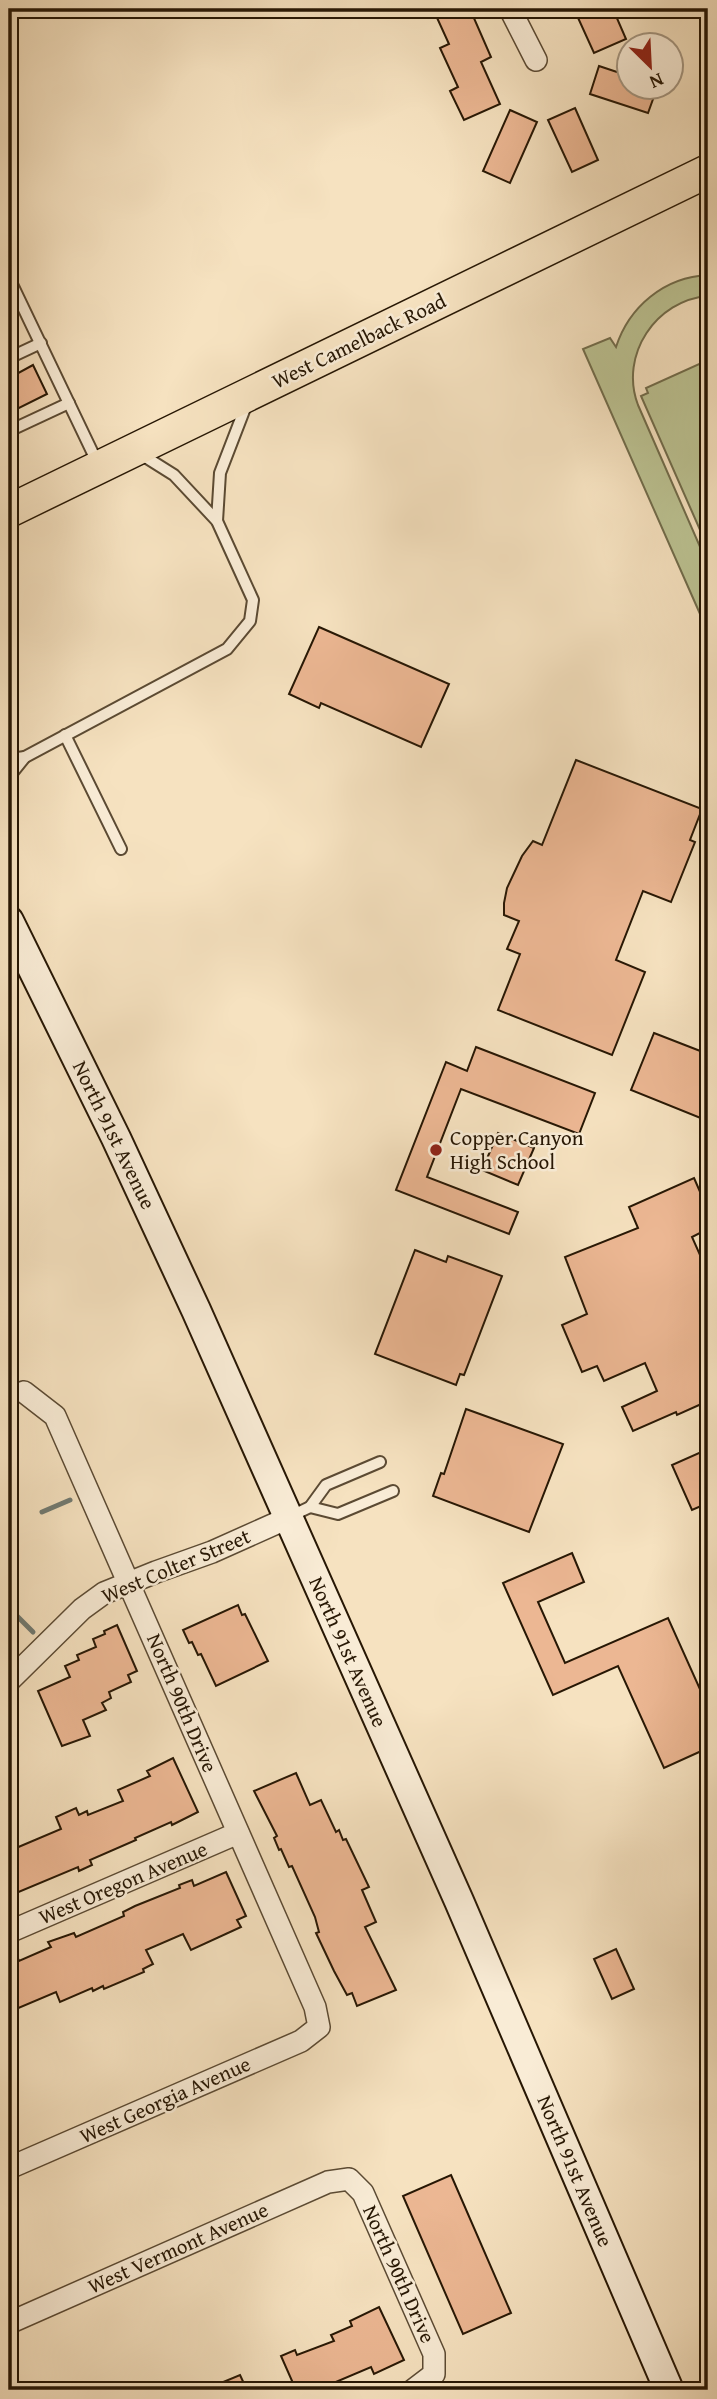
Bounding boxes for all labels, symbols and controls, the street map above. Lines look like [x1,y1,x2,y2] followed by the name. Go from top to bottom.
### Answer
[616,32,686,102] north arrow
[645,66,668,97] text: N
[266,285,452,396] street label: West Camelback Road
[65,1055,164,1215] street label: North 91st Avenue
[450,1122,584,1177] place label: Copper Canyon High School
[428,1142,444,1158] marker: Copper Canyon High School
[97,1520,256,1611] street label: West Colter Street
[301,1571,396,1732] street label: North 91st Avenue
[139,1629,226,1777] street label: North 90th Drive
[34,1833,212,1932] street label: West Oregon Avenue
[74,2048,255,2151] street label: West Georgia Avenue
[530,2090,621,2252] street label: North 91st Avenue
[83,2194,273,2301] street label: West Vermont Avenue
[355,2200,444,2348] street label: North 90th Drive

